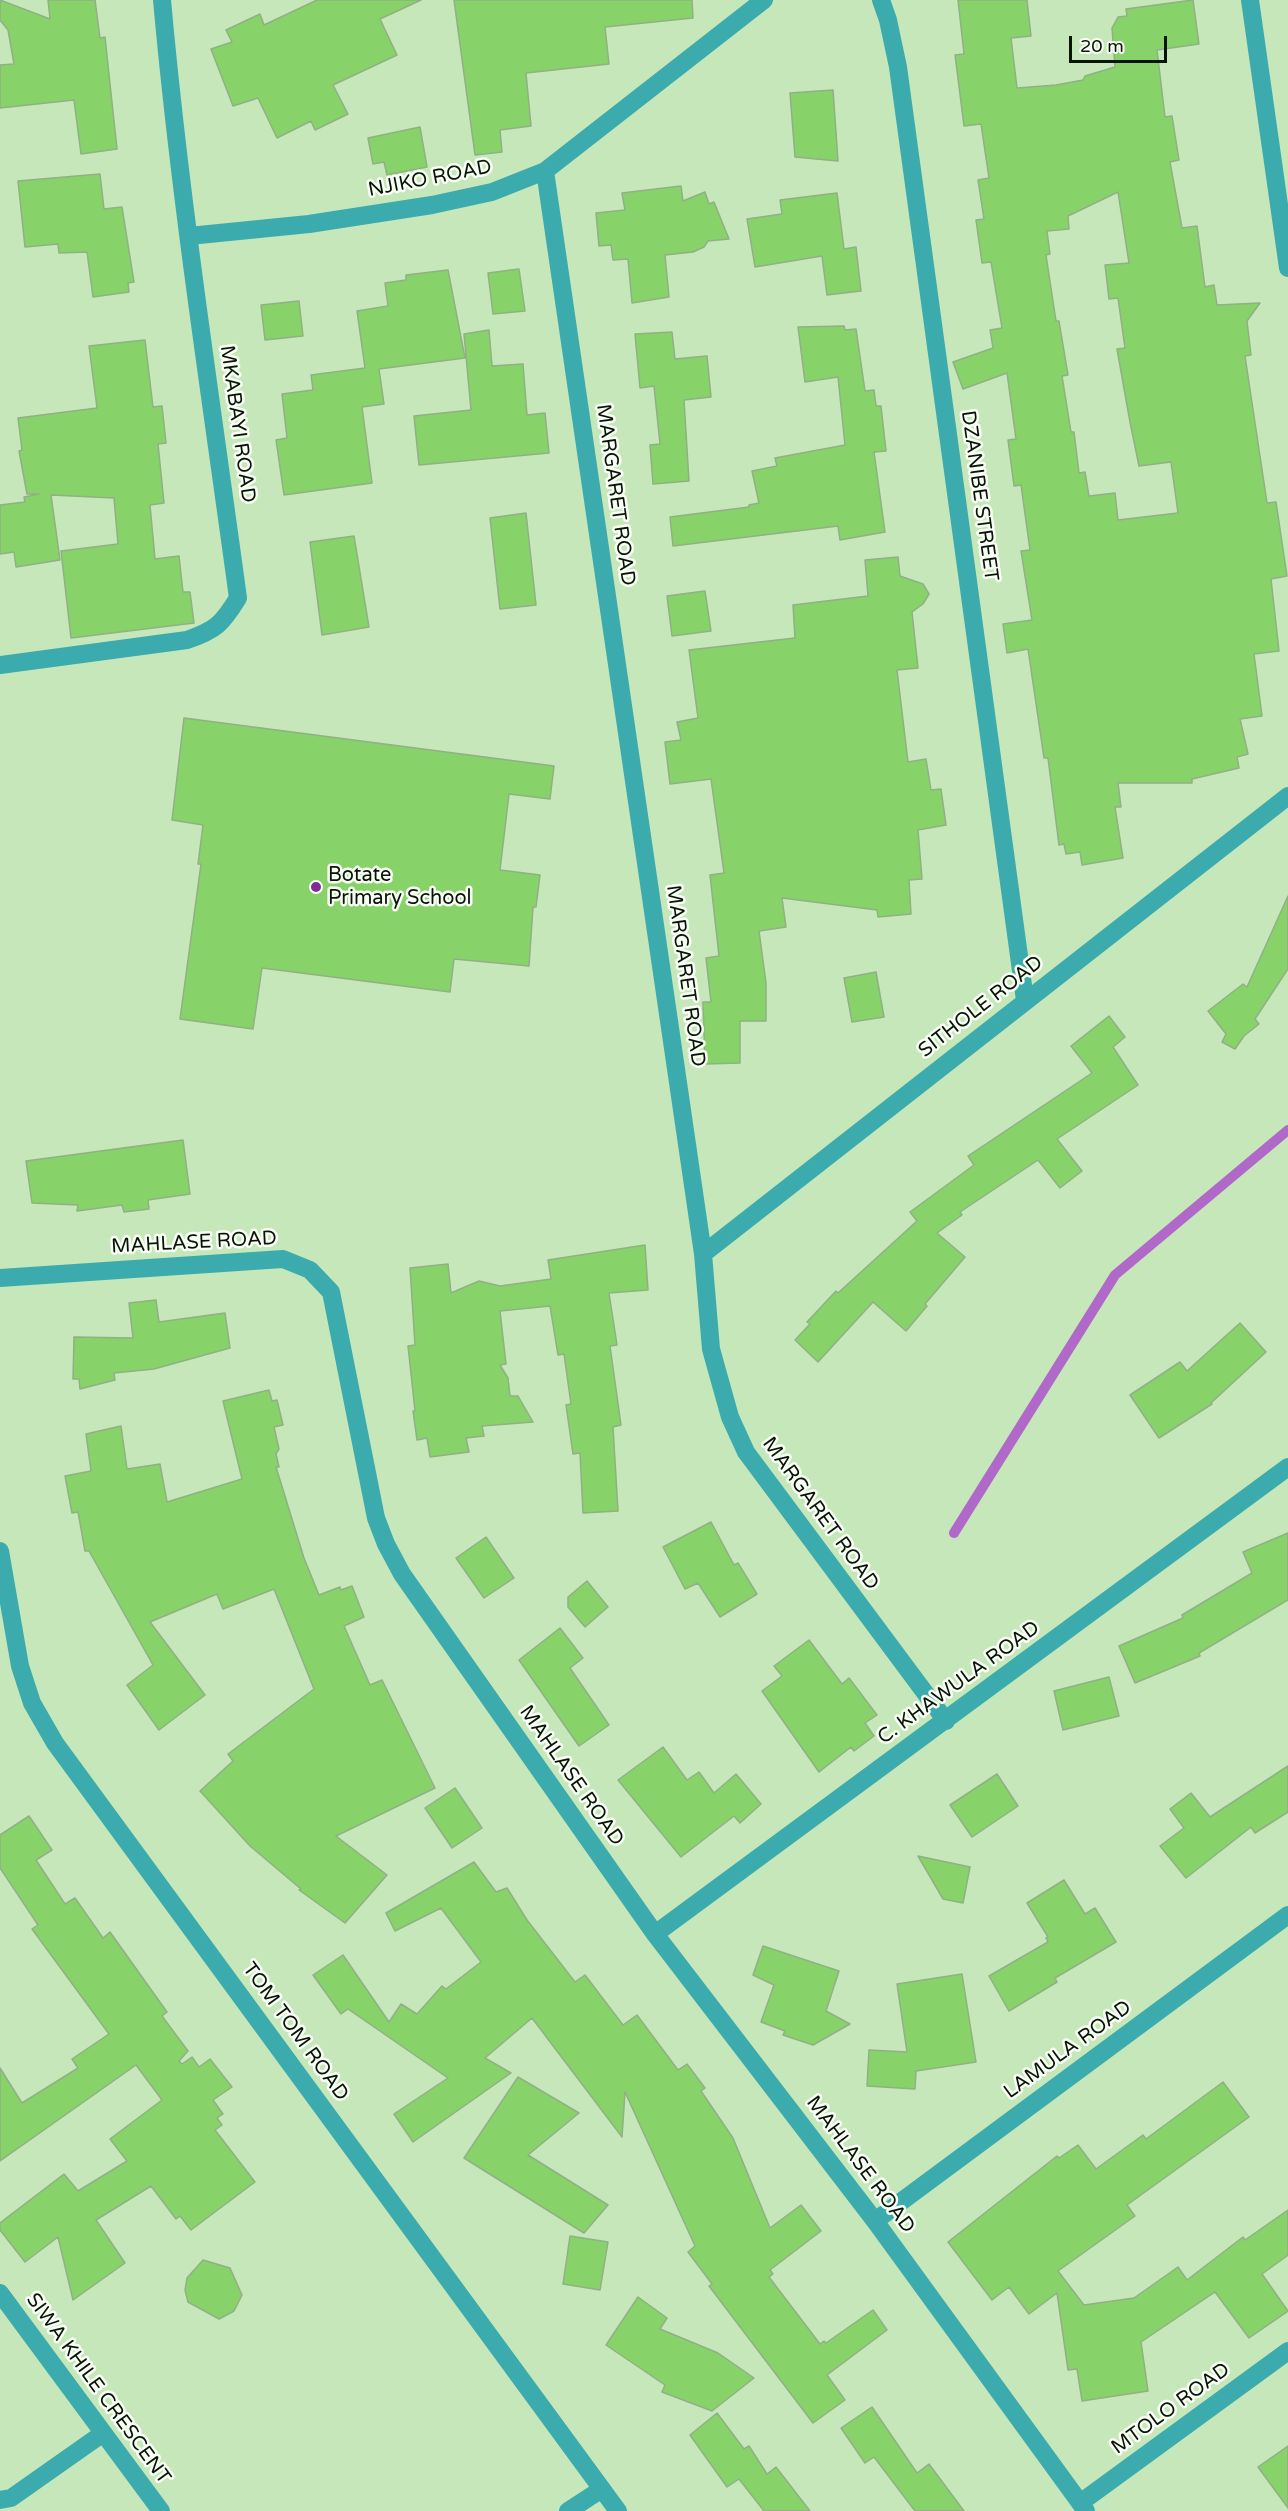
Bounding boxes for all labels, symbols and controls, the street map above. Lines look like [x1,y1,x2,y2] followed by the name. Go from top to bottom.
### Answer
[1072,24,1170,62] scale bar
[1080,35,1124,57] text: 20 m
[366,155,494,203] street label: NJIKO ROAD
[214,344,260,504] street label: MKABAYI ROAD
[590,403,640,587] street label: MARGARET ROAD
[955,409,1003,583] street label: DZANIBE STREET
[328,864,472,911] place label: Botate Primary School
[309,880,323,894] marker: Botate Primary School
[660,884,710,1068] street label: MARGARET ROAD
[914,951,1048,1063] street label: SITHOLE ROAD
[111,1227,277,1259] street label: MAHLASE ROAD
[756,1433,884,1595] street label: MARGARET ROAD
[873,1616,1045,1750] street label: C. KHAWULA ROAD
[514,1701,628,1851] street label: MAHLASE ROAD
[237,1958,353,2106] street label: TOM TOM ROAD
[1000,1996,1136,2104] street label: LAMULA ROAD
[801,2092,919,2238] street label: MAHLASE ROAD
[21,2289,175,2489] street label: SIWA KHILE CRESCENT
[1107,2358,1235,2460] street label: MTOLO ROAD

